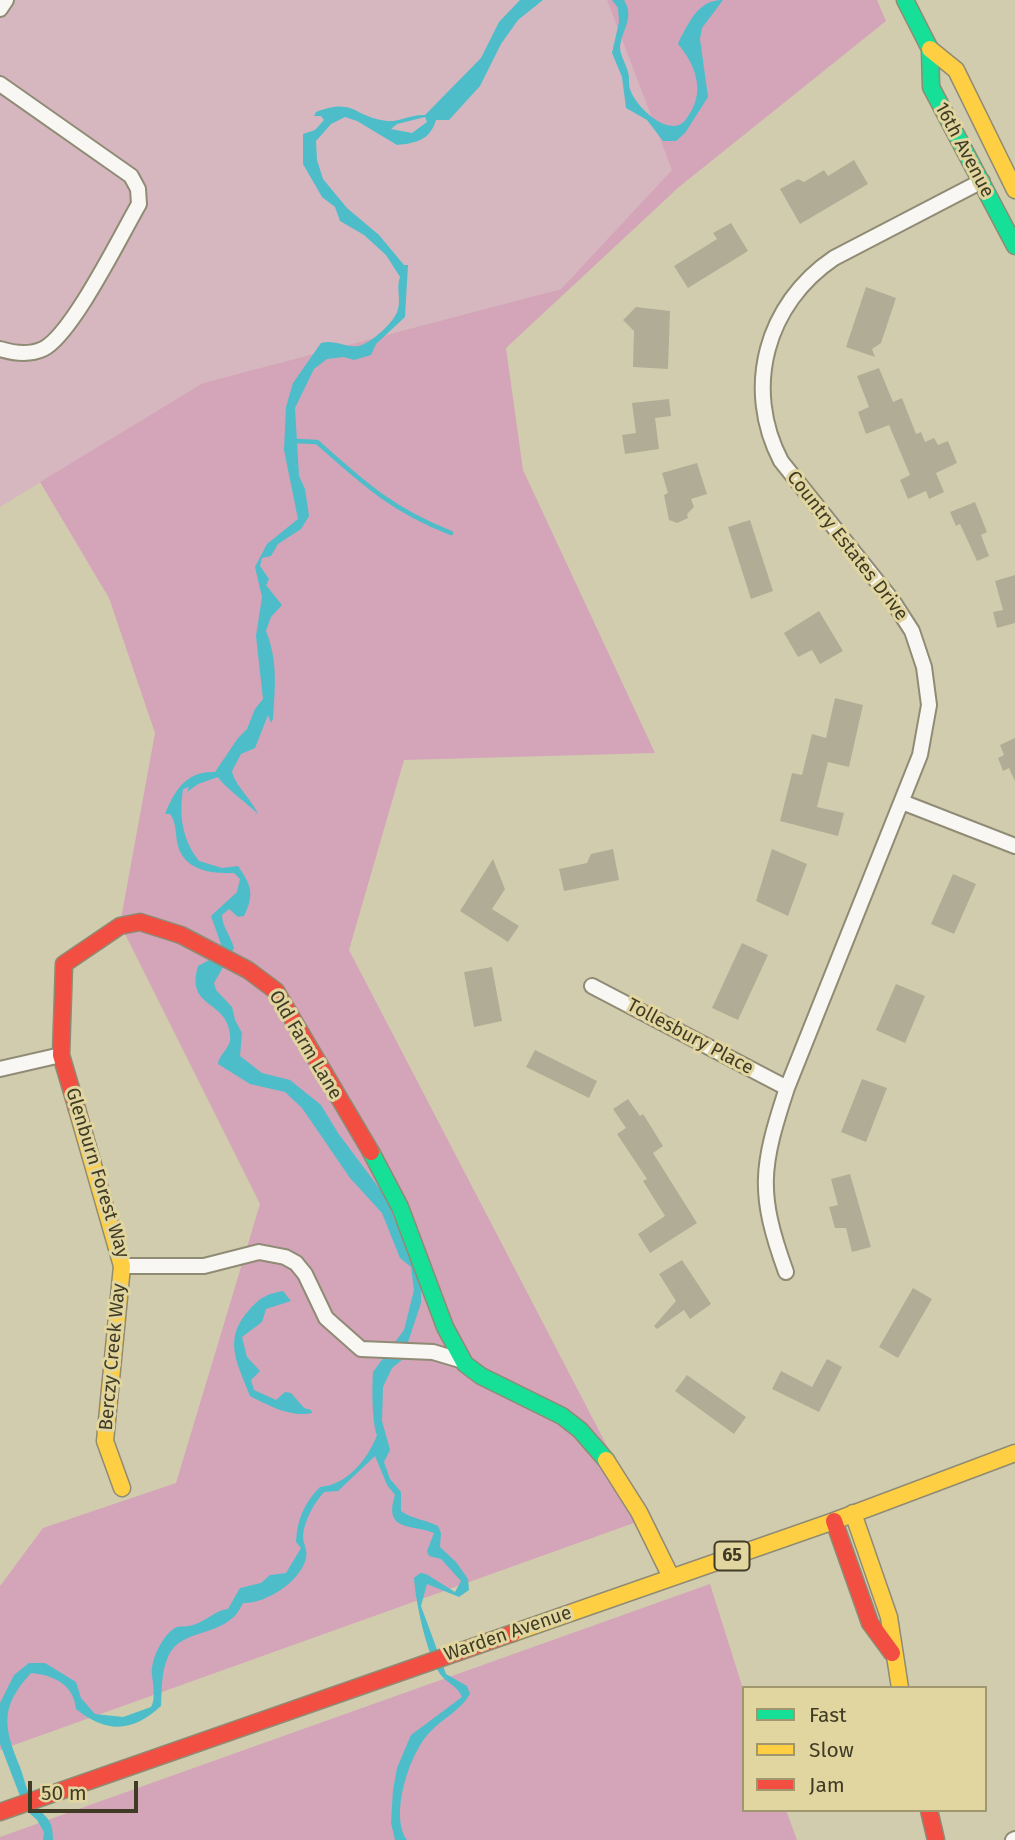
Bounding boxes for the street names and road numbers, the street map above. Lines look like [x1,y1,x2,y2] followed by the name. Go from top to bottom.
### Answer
[929,99,999,201] street label: 16th Avenue
[782,467,912,625] street label: Country Estates Drive
[263,986,347,1104] street label: Old Farm Lane
[623,994,757,1080] street label: Tollesbury Place
[60,1085,134,1261] street label: Glenburn Forest Way
[95,1283,131,1431] street label: Berczy Creek Way
[714,1541,750,1570] road number: 65
[441,1602,575,1666] street label: Warden Avenue

